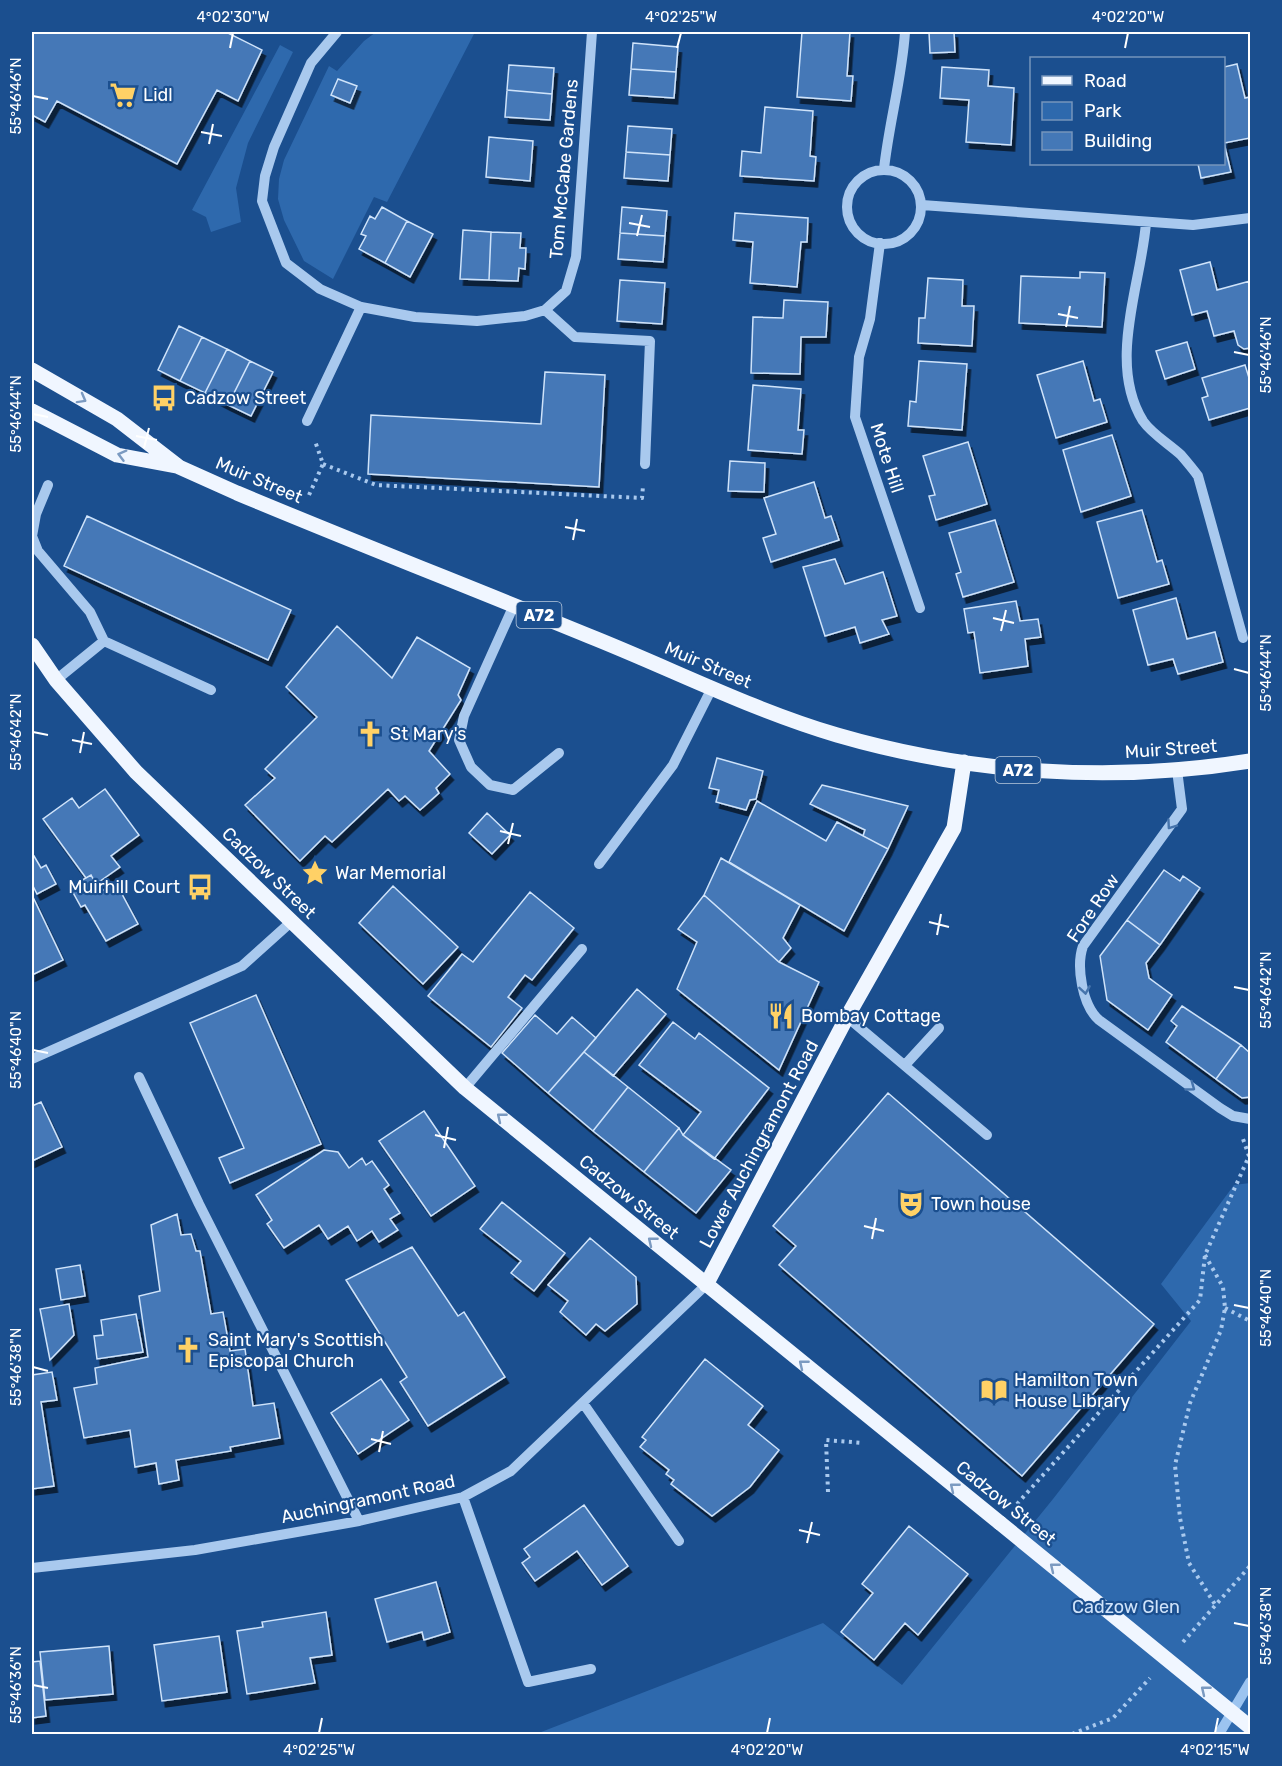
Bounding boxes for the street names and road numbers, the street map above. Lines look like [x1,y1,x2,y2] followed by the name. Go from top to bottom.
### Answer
[545,78,583,260] street label: Tom McCabe Gardens
[865,420,909,496] street label: Mote Hill
[212,452,306,508] street label: Muir Street
[516,602,562,628] road number: A72
[661,637,755,693] street label: Muir Street
[1124,735,1218,763] street label: Muir Street
[996,757,1040,783] road number: A72
[217,823,321,923] street label: Cadzow Street
[1062,870,1124,946] street label: Fore Row
[695,1036,823,1252] street label: Lower Auchingramont Road
[575,1150,683,1244] street label: Cadzow Street
[952,1456,1060,1550] street label: Cadzow Street
[279,1470,457,1528] street label: Auchingramont Road

